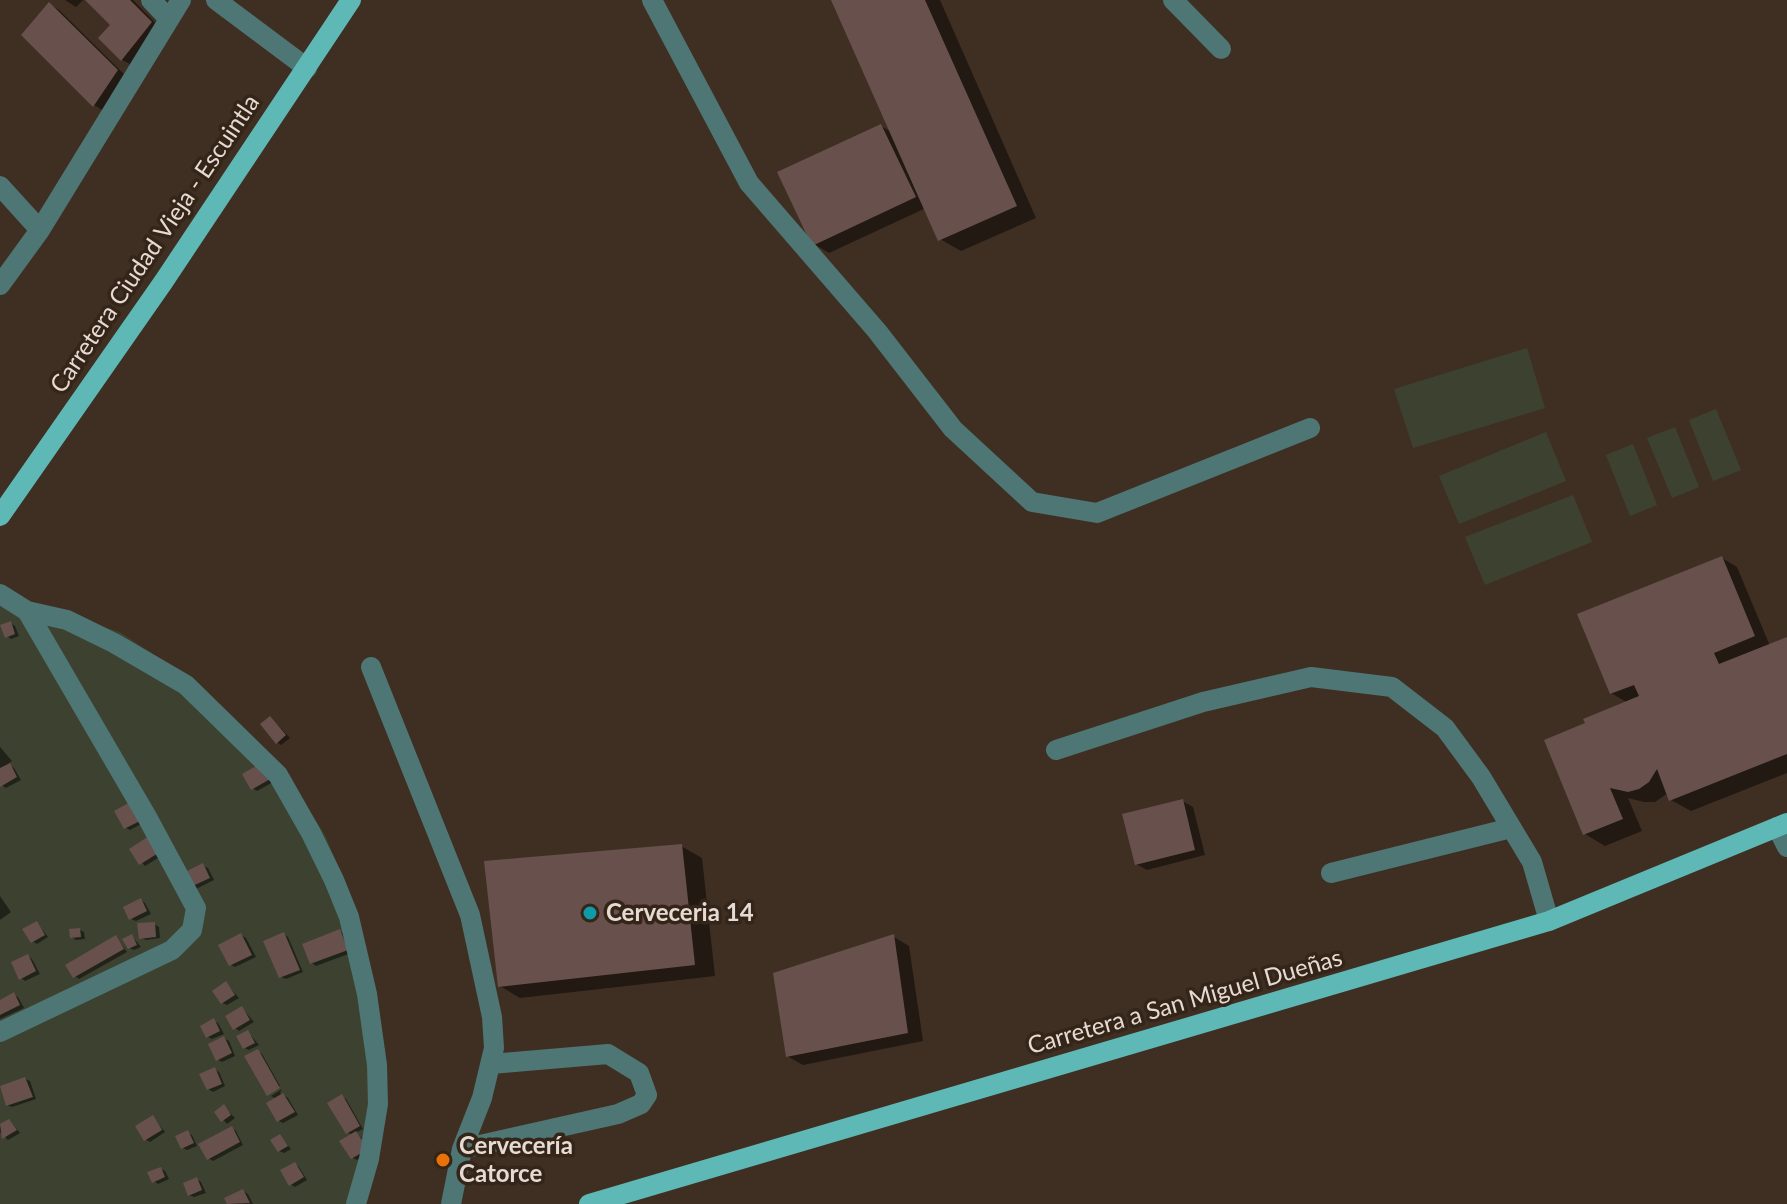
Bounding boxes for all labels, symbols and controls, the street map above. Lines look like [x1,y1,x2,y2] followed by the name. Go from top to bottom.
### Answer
[44,90,266,398] street label: Carretera Ciudad Vieja - Escuintla
[606,899,754,927] place label: Cerveceria 14
[581,904,599,922] marker: Cerveceria 14
[1024,943,1346,1061] street label: Carretera a San Miguel Dueñas
[459,1132,573,1188] place label: Cervecería Catorce
[434,1151,452,1169] marker: Cervecería Catorce

